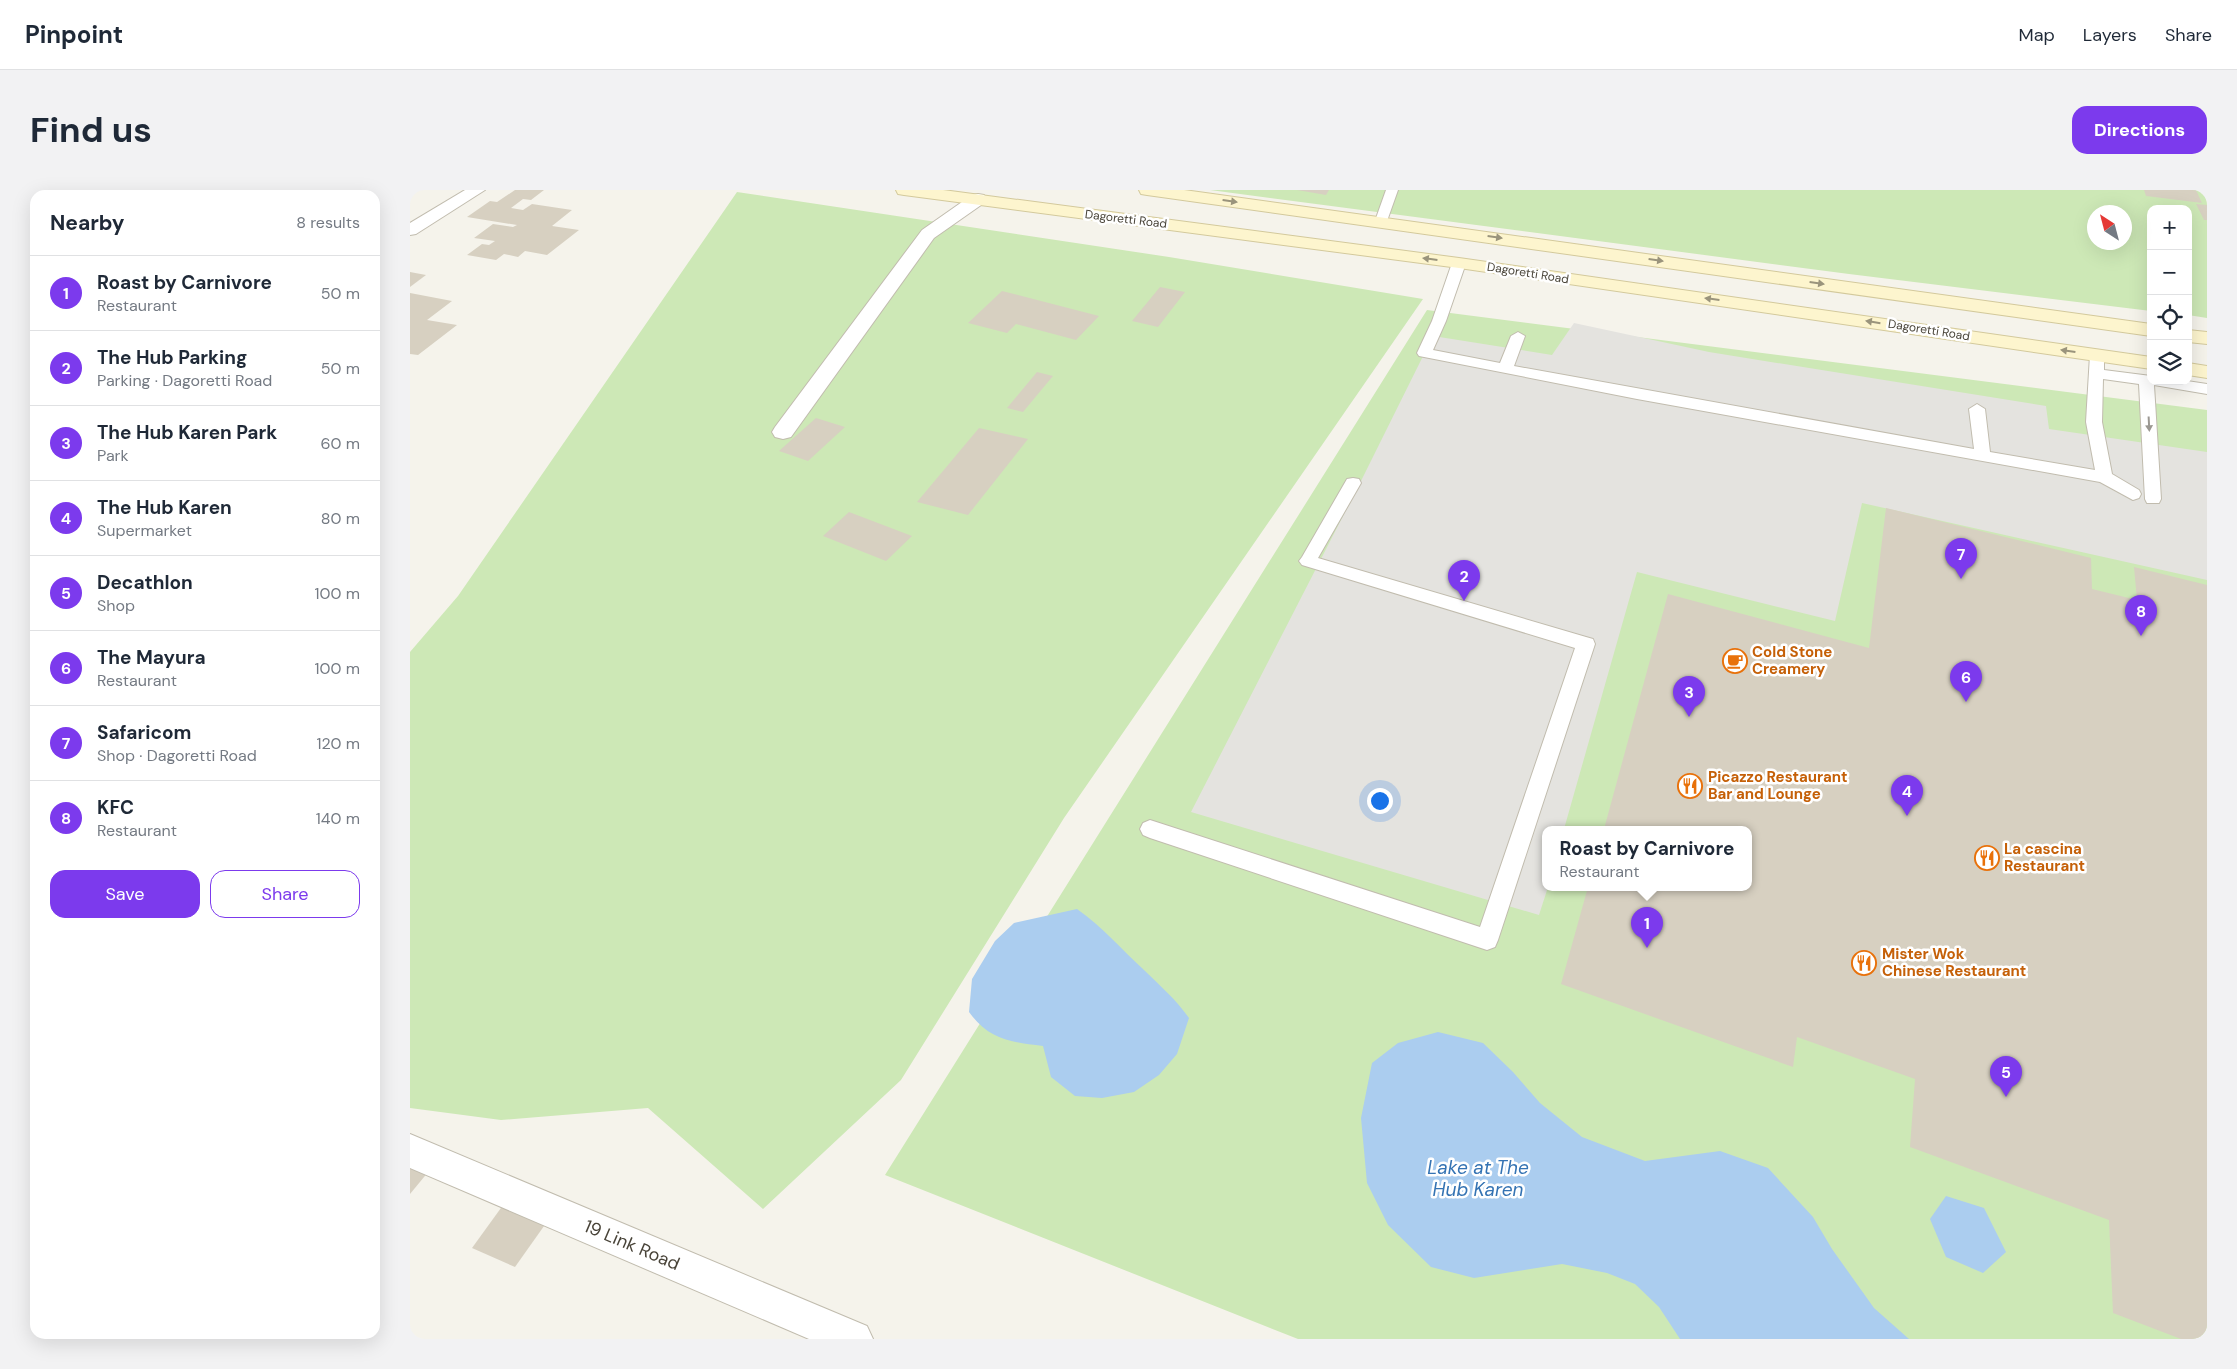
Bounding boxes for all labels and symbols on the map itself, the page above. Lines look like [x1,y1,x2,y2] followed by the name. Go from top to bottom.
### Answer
[1222,197,1238,205] one-way arrow
[2087,205,2132,250] north arrow
[1084,206,1168,232] street label: Dagoretti Road
[1487,234,1503,242] one-way arrow
[1421,255,1437,263] one-way arrow
[1648,257,1664,265] one-way arrow
[1486,259,1570,287] street label: Dagoretti Road
[1809,279,1825,287] one-way arrow
[1703,295,1719,303] one-way arrow
[1887,316,1971,344] street label: Dagoretti Road
[1864,318,1880,326] one-way arrow
[2060,347,2076,355] one-way arrow
[2145,416,2153,432] one-way arrow
[1945,538,1977,579] pin: 7
[1448,560,1480,601] pin: 2
[2125,595,2157,636] pin: 8
[1752,642,1832,679] place label: Cold Stone Creamery
[1722,648,1748,674] cafe icon: Cold Stone Creamery
[1950,661,1982,702] pin: 6
[1673,676,1705,717] pin: 3
[1708,767,1848,804] place label: Picazzo Restaurant Bar and Lounge
[1677,773,1703,799] restaurant icon: Picazzo Restaurant Bar and Lounge
[1891,775,1923,816] pin: 4
[1367,788,1393,814] your location
[2004,839,2085,876] place label: La cascina Restaurant
[1974,845,2000,871] restaurant icon: La cascina Restaurant
[1631,907,1663,948] pin: 1
[1882,944,2026,981] place label: Mister Wok Chinese Restaurant
[1851,950,1877,976] restaurant icon: Mister Wok Chinese Restaurant
[1990,1056,2022,1097] pin: 5
[1427,1155,1529,1202] water label: Lake at The Hub Karen
[581,1214,683,1276] street label: 19 Link Road

